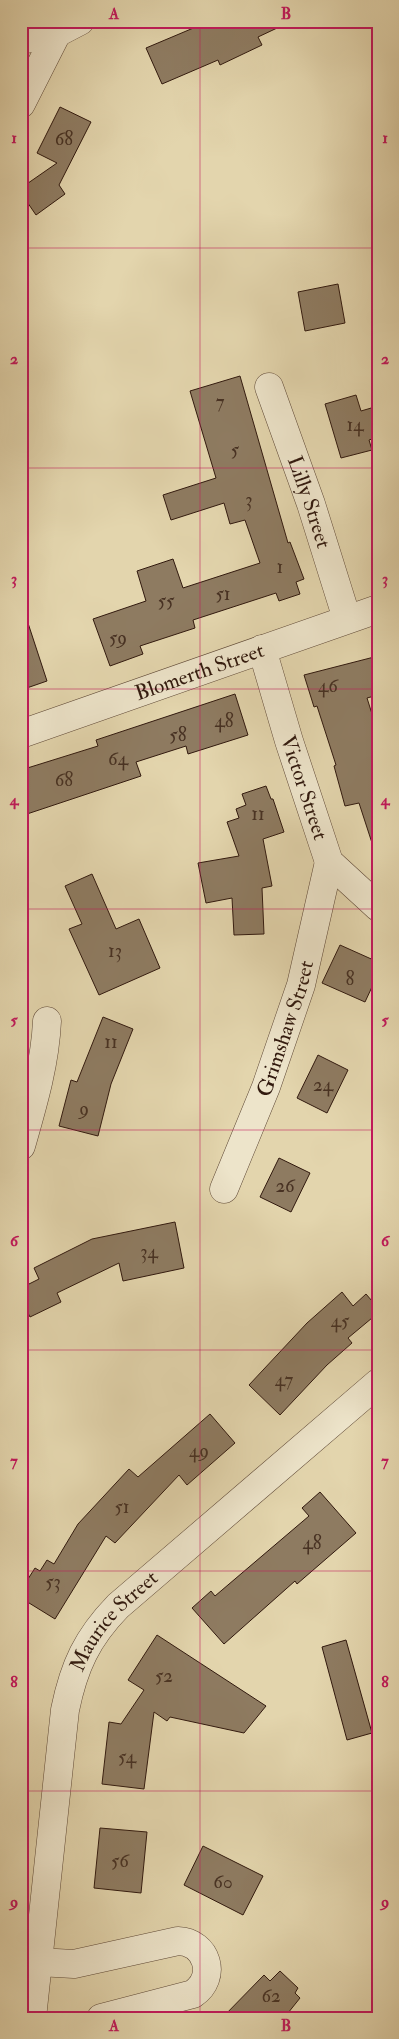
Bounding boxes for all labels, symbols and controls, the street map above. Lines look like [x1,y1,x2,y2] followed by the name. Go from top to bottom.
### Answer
[108,4,120,24] text: A
[281,4,291,24] text: B
[55,127,73,151] house number: 68
[11,128,17,148] text: 1
[382,128,388,148] text: 1
[10,349,18,369] text: 2
[381,349,389,369] text: 2
[216,390,225,414] house number: 7
[346,413,364,437] house number: 14
[231,438,240,462] house number: 5
[281,452,337,552] street label: Lilly Street
[245,488,253,512] house number: 3
[277,555,283,579] house number: 1
[11,569,17,589] text: 3
[382,569,388,589] text: 3
[215,582,231,606] house number: 51
[158,589,175,613] house number: 55
[109,626,127,650] house number: 59
[131,637,268,707] street label: Blomerth Street
[318,674,339,698] house number: 46
[214,709,234,733] house number: 48
[169,723,187,747] house number: 58
[274,732,334,844] street label: Victor Street
[108,747,129,771] house number: 64
[55,768,73,792] house number: 68
[9,790,20,810] text: 4
[380,790,391,810] text: 4
[251,802,265,826] house number: 11
[108,939,122,963] house number: 13
[250,958,320,1101] street label: Grimshaw Street
[346,967,355,991] house number: 8
[10,1010,18,1030] text: 5
[381,1010,389,1030] text: 5
[104,1030,118,1054] house number: 11
[313,1073,334,1097] house number: 24
[77,1097,89,1121] house number: 9
[275,1174,296,1198] house number: 26
[10,1231,20,1251] text: 6
[381,1231,391,1251] text: 6
[140,1240,158,1264] house number: 34
[331,1309,350,1333] house number: 45
[275,1368,294,1392] house number: 47
[189,1439,209,1463] house number: 49
[10,1451,18,1471] text: 7
[381,1451,389,1471] text: 7
[114,1495,130,1519] house number: 51
[302,1531,322,1555] house number: 48
[64,1565,164,1676] street label: Maurice Street
[45,1570,61,1594] house number: 53
[155,1664,173,1688] house number: 52
[10,1672,18,1692] text: 8
[381,1672,389,1692] text: 8
[118,1745,137,1769] house number: 54
[111,1849,130,1873] house number: 56
[213,1870,233,1894] house number: 60
[8,1892,18,1912] text: 9
[379,1892,389,1912] text: 9
[261,1984,281,2008] house number: 62
[108,2016,120,2036] text: A
[281,2016,291,2036] text: B

